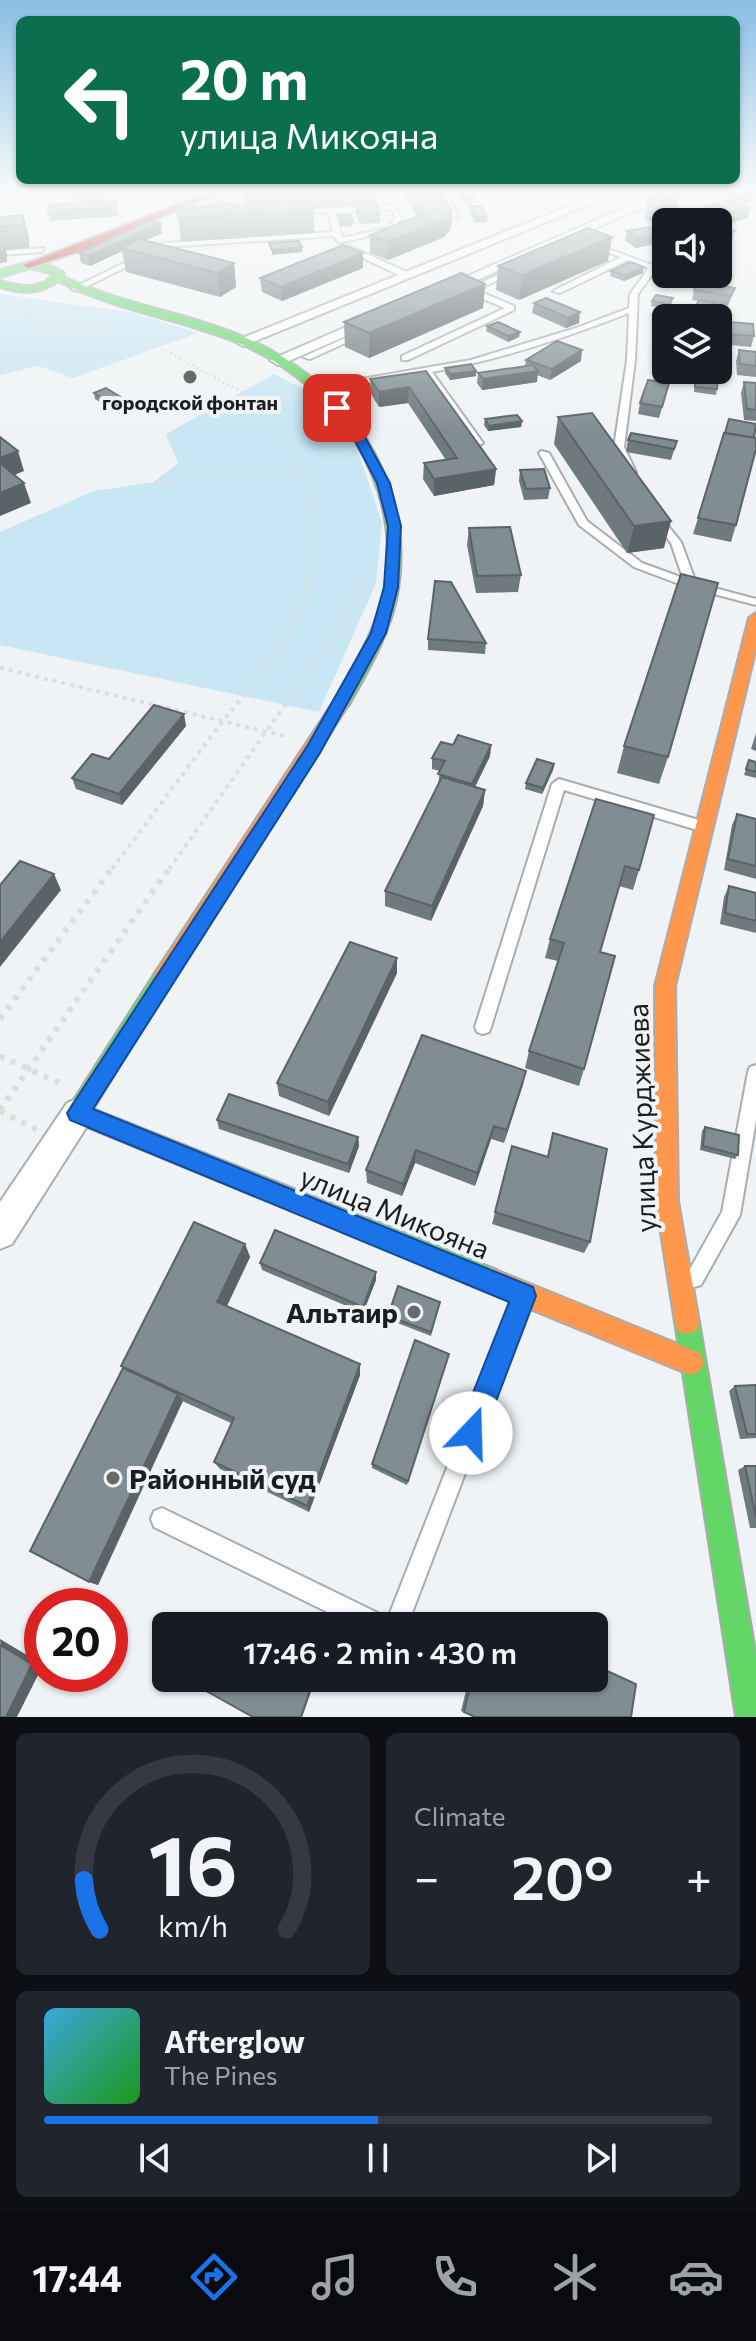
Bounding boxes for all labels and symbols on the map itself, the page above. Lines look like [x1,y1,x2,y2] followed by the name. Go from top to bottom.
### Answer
[181,368,199,386] marker: городской фонтан
[303,374,371,442] pin
[102,390,278,414] place label: городской фонтан
[620,1003,662,1233] street label: улица Курджиева
[295,1159,495,1265] street label: улица Микояна
[286,1295,398,1329] place label: Альтаир
[405,1303,423,1321] marker: Альтаир
[429,1391,513,1475] position arrow
[129,1461,316,1495] place label: Районный суд
[104,1469,122,1487] marker: Районный суд
[24,1588,128,1692] speed limit sign: 20

